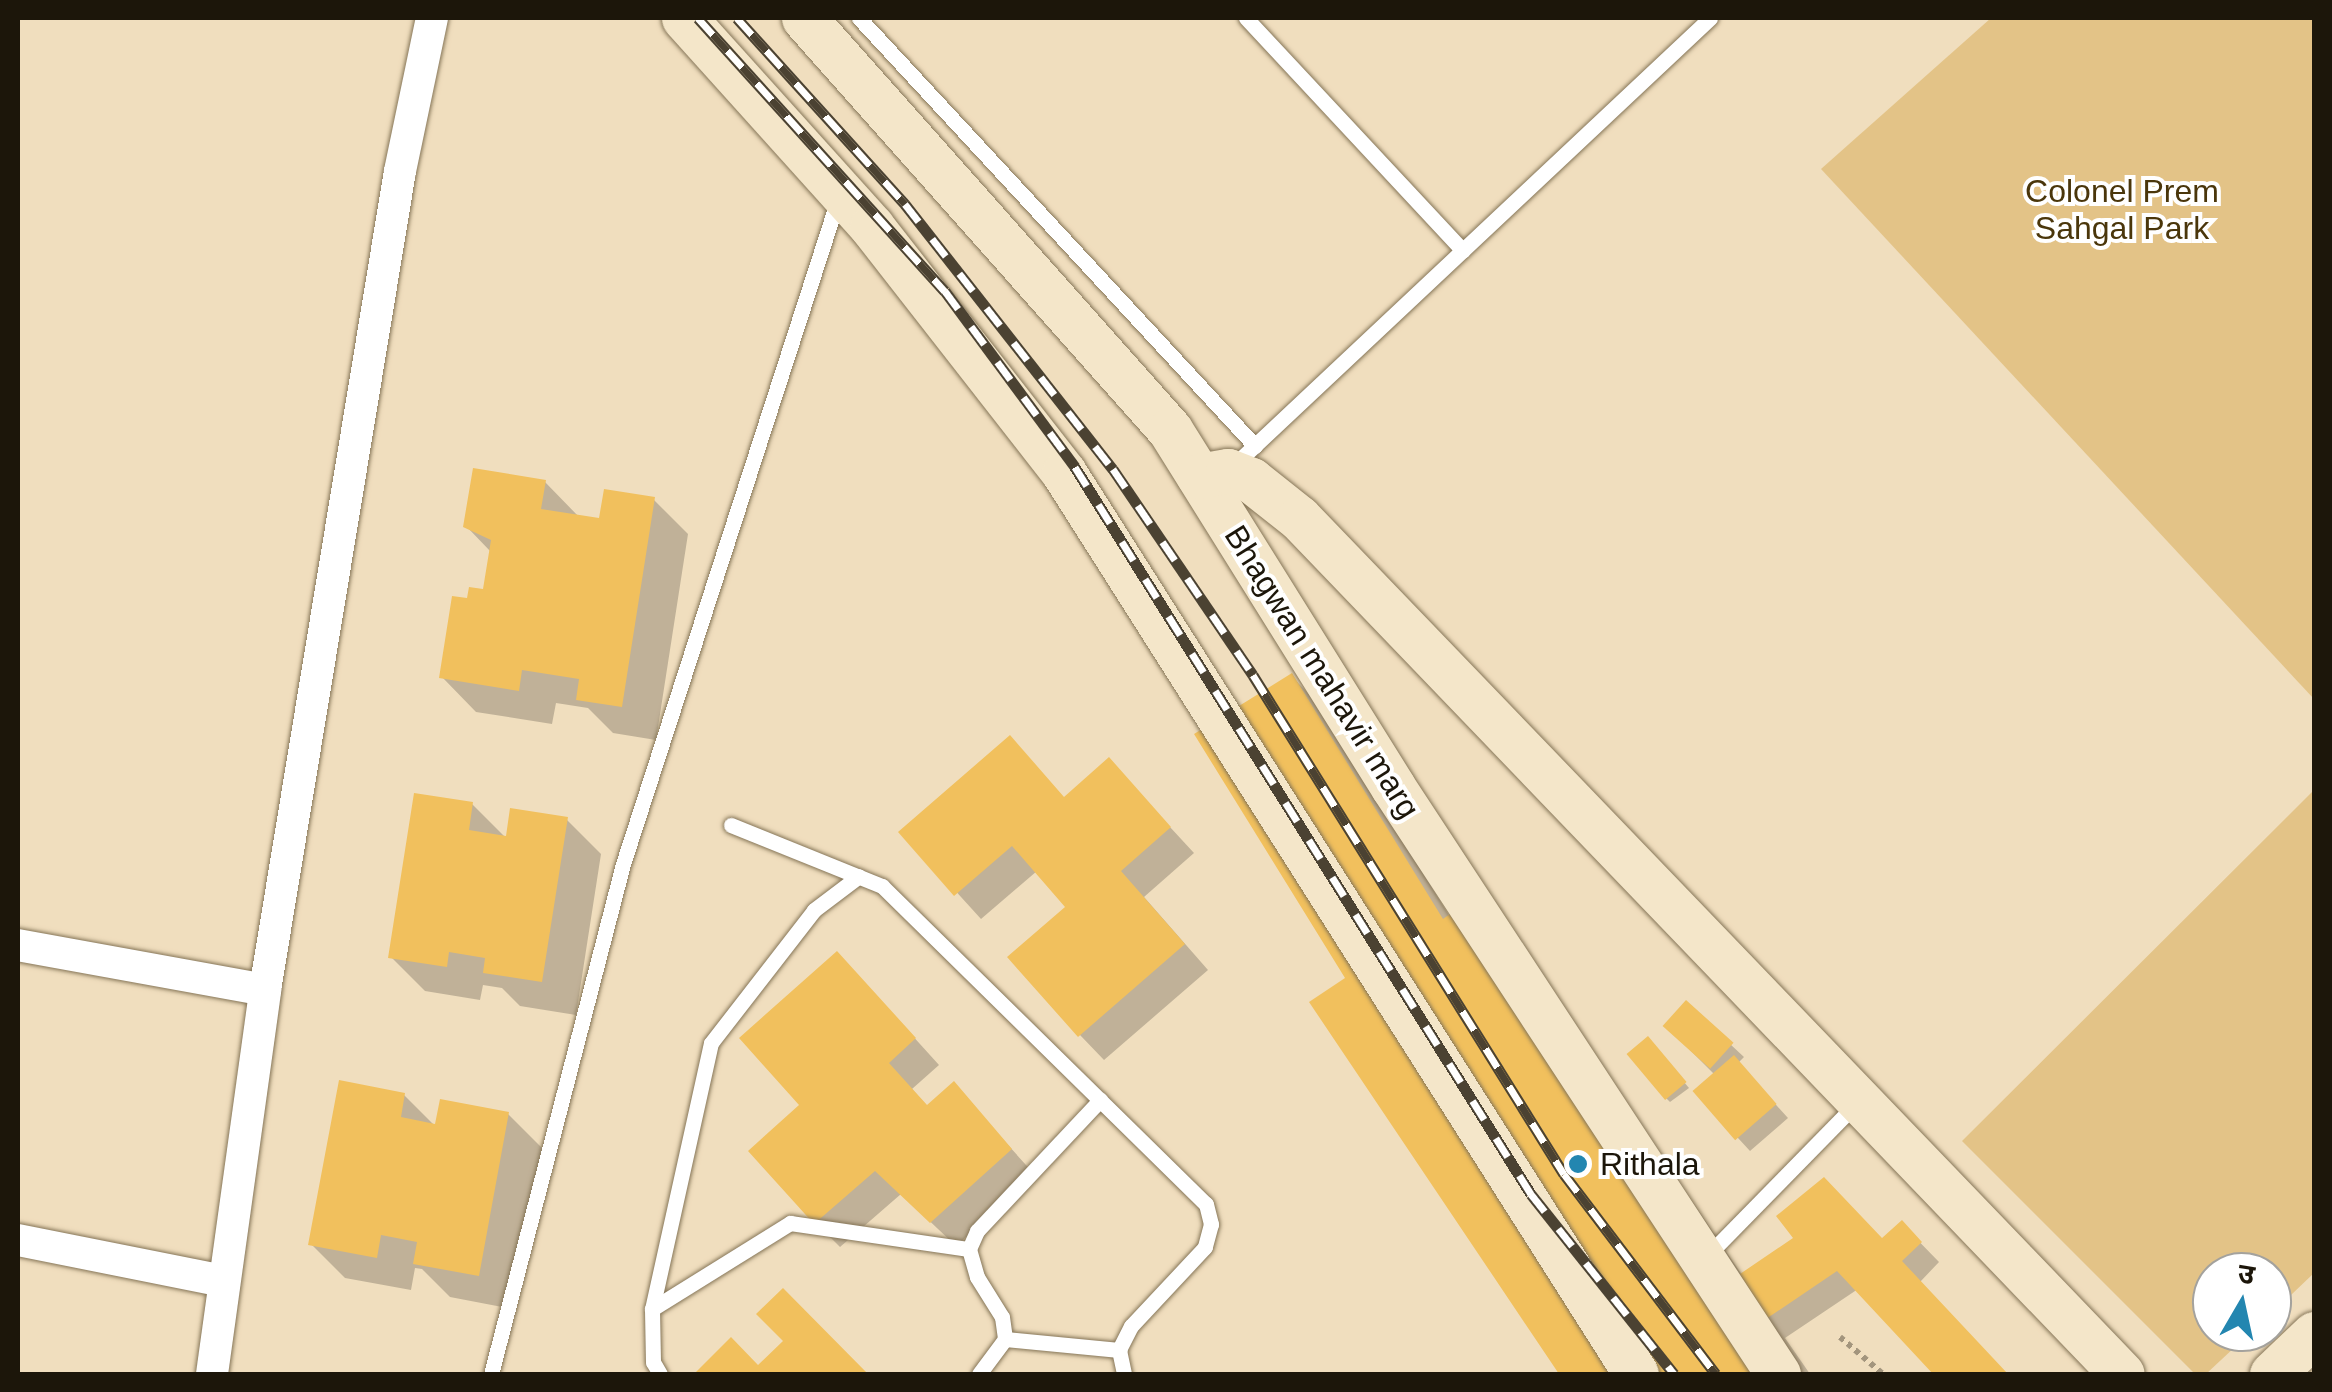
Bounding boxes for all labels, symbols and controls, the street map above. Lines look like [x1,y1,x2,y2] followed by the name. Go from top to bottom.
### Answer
[2025,173,2219,248] park label: Colonel Prem Sahgal Park
[1216,519,1428,825] street label: Bhagwan mahavir marg
[1600,1145,1700,1183] place label: Rithala
[1565,1151,1591,1177] marker: Rithala
[2192,1252,2292,1352] north arrow
[2236,1257,2257,1290] text: उ

